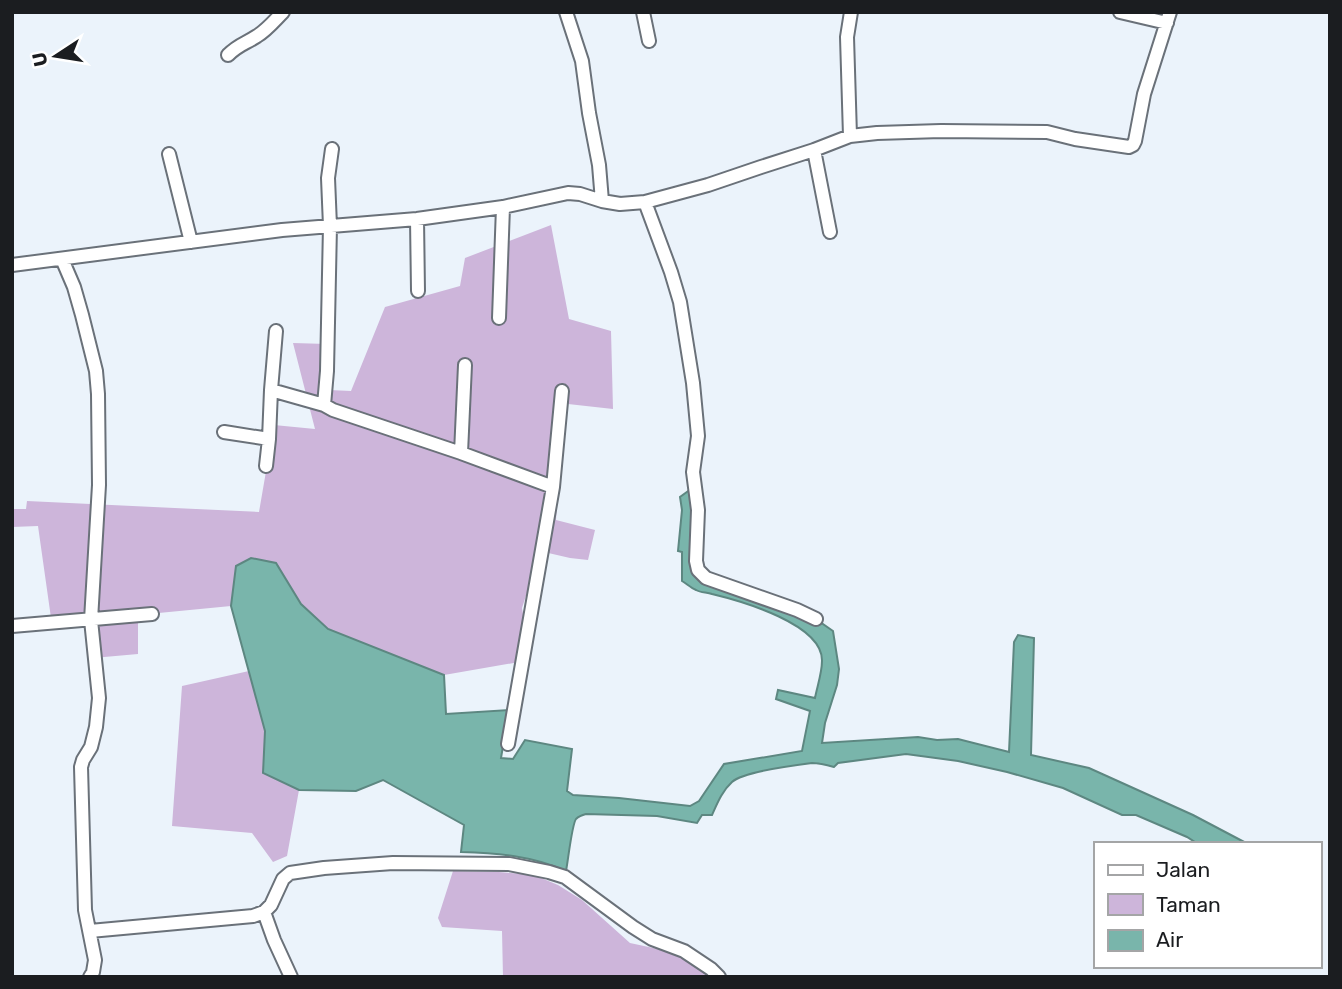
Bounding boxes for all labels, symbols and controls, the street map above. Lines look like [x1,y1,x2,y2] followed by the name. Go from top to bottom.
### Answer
[21,21,91,91] north arrow
[27,50,53,69] text: U
[1094,842,1321,968] legend
[1156,857,1210,882] text: Jalan
[1156,892,1221,917] text: Taman
[1156,927,1183,952] text: Air

